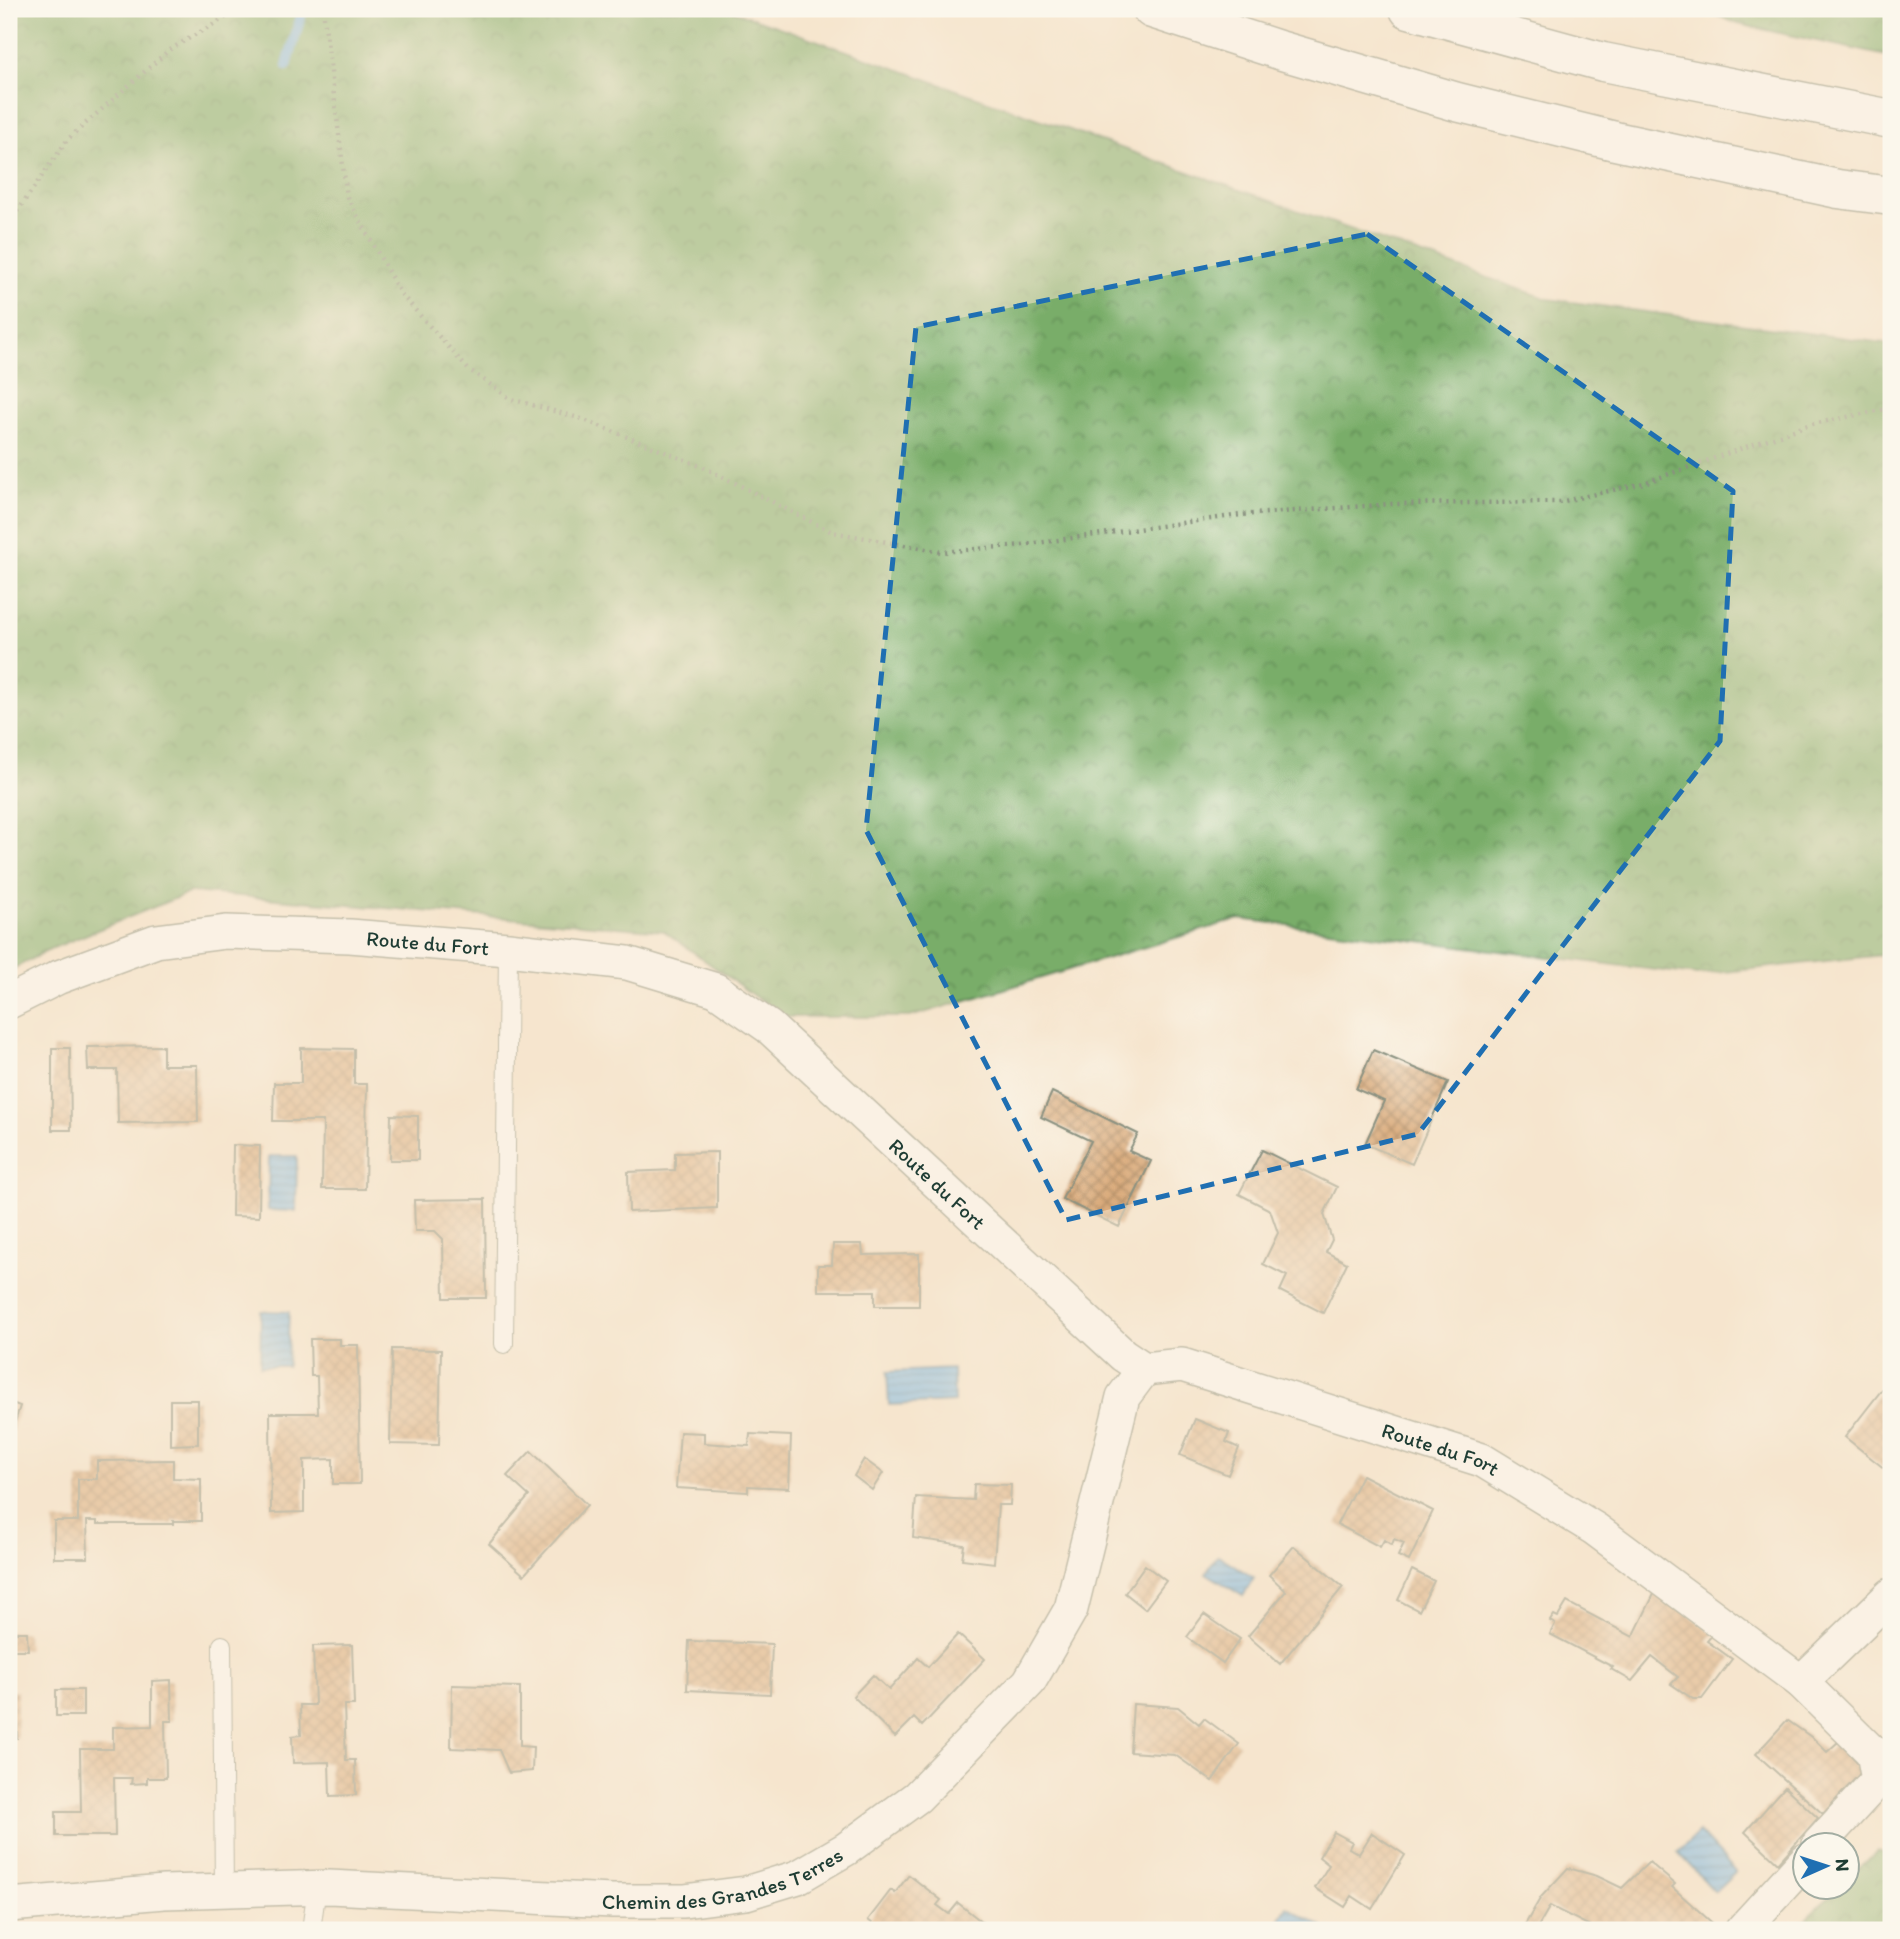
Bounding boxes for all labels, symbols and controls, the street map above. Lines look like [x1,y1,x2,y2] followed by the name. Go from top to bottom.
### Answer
[365,925,490,960] street label: Route du Fort
[884,1132,991,1234] street label: Route du Fort
[1379,1417,1505,1480] street label: Route du Fort
[1792,1830,1862,1900] north arrow
[601,1841,847,1914] street label: Chemin des Grandes Terres
[1831,1858,1854,1872] text: N

